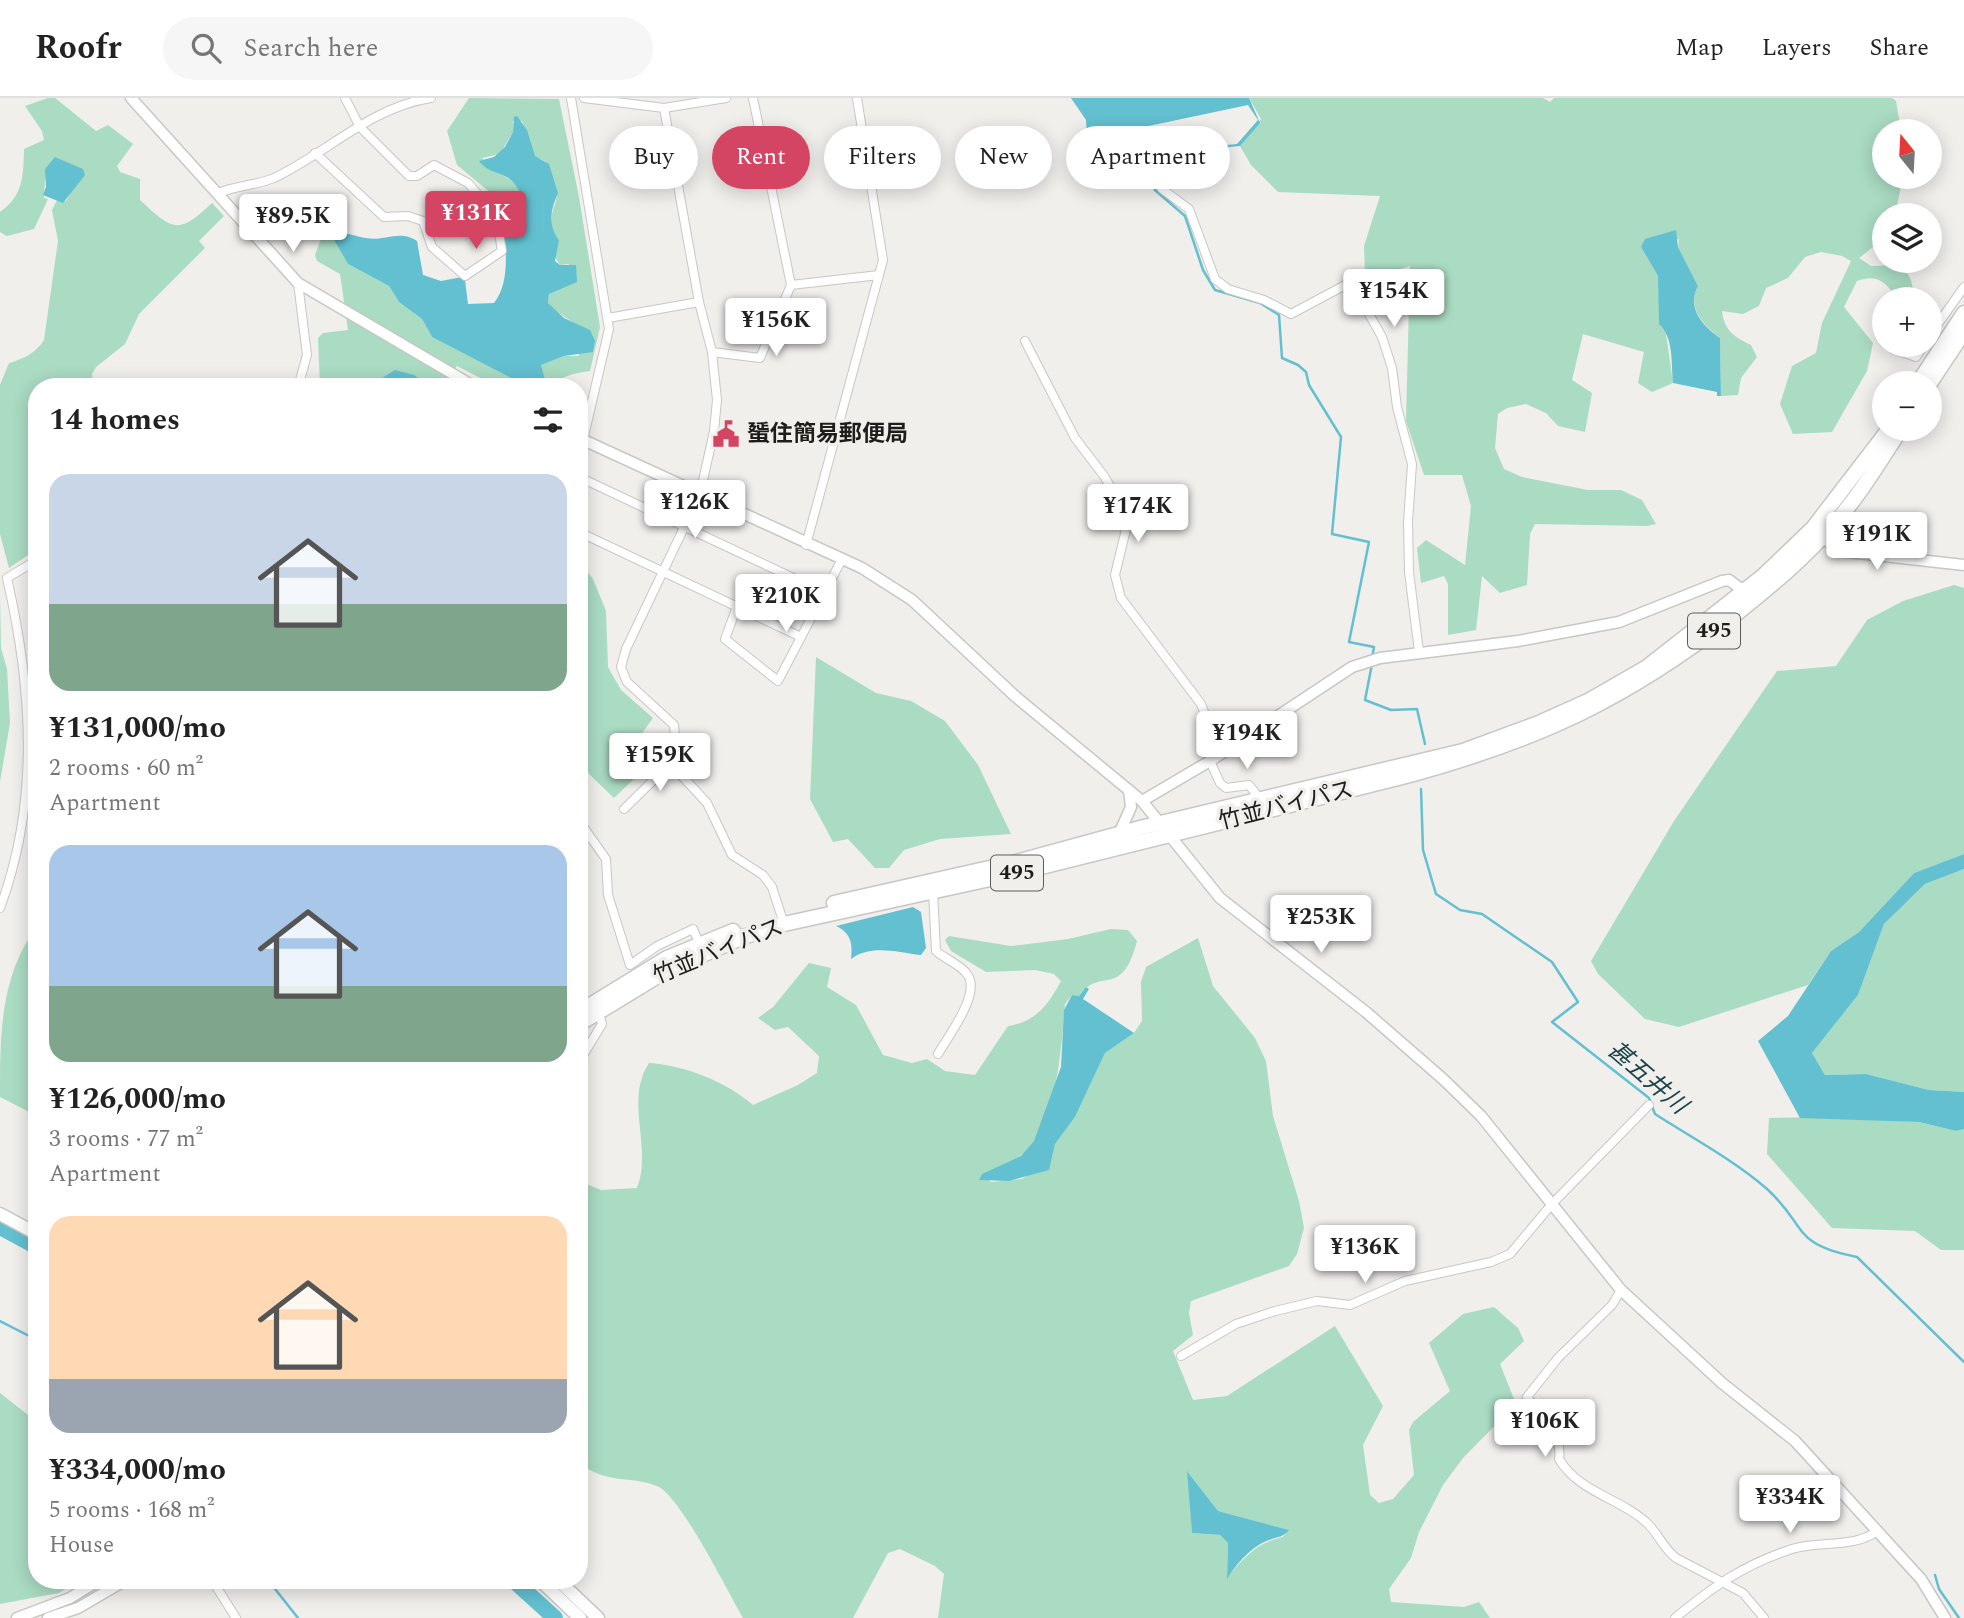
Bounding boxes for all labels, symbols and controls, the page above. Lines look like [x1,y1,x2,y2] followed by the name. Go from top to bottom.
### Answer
[163,17,653,80] search box
[35,23,121,73] text: Roofr
[243,28,378,68] text: Search here
[187,29,225,67] icon: search
[1675,30,1724,66] text: Map
[1762,30,1832,66] text: Layers
[1870,30,1929,66] text: Share
[1872,119,1942,189] north arrow
[1872,119,1942,441] map controls
[609,126,698,189] chip: Buy
[712,126,810,189] chip: Rent
[824,126,941,189] chip: Filters
[955,126,1052,189] chip: New
[1066,126,1230,189] chip: Apartment
[427,192,525,251] pin: ¥131K
[236,194,350,254] pin: ¥89.5K
[441,196,511,231] text: ¥131K
[255,199,331,234] text: ¥89.5K
[1872,203,1942,273] button: layers
[1345,270,1443,329] pin: ¥154K
[1359,274,1429,309] text: ¥154K
[1872,287,1942,357] button: +
[727,299,825,358] pin: ¥156K
[741,303,811,338] text: ¥156K
[1872,371,1942,441] button: −
[49,397,180,443] text: 14 homes
[529,401,567,439] icon: filters
[747,417,908,452] place label: 蜑住簡易郵便局
[711,419,741,449] public building icon: 蜑住簡易郵便局
[646,480,744,540] pin: ¥126K
[1089,484,1187,544] pin: ¥174K
[660,485,730,520] text: ¥126K
[1103,489,1173,524] text: ¥174K
[1828,512,1926,572] pin: ¥191K
[1842,517,1912,552] text: ¥191K
[245,520,371,646] icon: home
[737,574,835,634] pin: ¥210K
[751,579,821,614] text: ¥210K
[1688,614,1740,648] road number: 495
[49,705,226,751] text: ¥131,000/mo
[1198,712,1296,771] pin: ¥194K
[1212,716,1282,751] text: ¥194K
[611,734,709,793] pin: ¥159K
[625,738,695,773] text: ¥159K
[49,751,203,786] text: 2 rooms · 60 m²
[1215,772,1357,840] street label: 竹並バイパス
[49,786,161,821] text: Apartment
[991,856,1043,890] road number: 495
[245,891,371,1017] icon: home
[1272,896,1370,955] pin: ¥253K
[1286,900,1356,935] text: ¥253K
[648,910,788,994] street label: 竹並バイパス
[1599,1033,1697,1125] water label: 甚五井川
[49,1076,226,1122] text: ¥126,000/mo
[49,1122,203,1157] text: 3 rooms · 77 m²
[49,1157,161,1192] text: Apartment
[1316,1226,1414,1285] pin: ¥136K
[1330,1230,1400,1265] text: ¥136K
[245,1262,371,1388] icon: home
[1496,1400,1594,1459] pin: ¥106K
[1510,1404,1580,1439] text: ¥106K
[49,1447,226,1493] text: ¥334,000/mo
[1741,1476,1839,1535] pin: ¥334K
[1755,1480,1825,1515] text: ¥334K
[49,1493,215,1528] text: 5 rooms · 168 m²
[49,1528,114,1563] text: House

